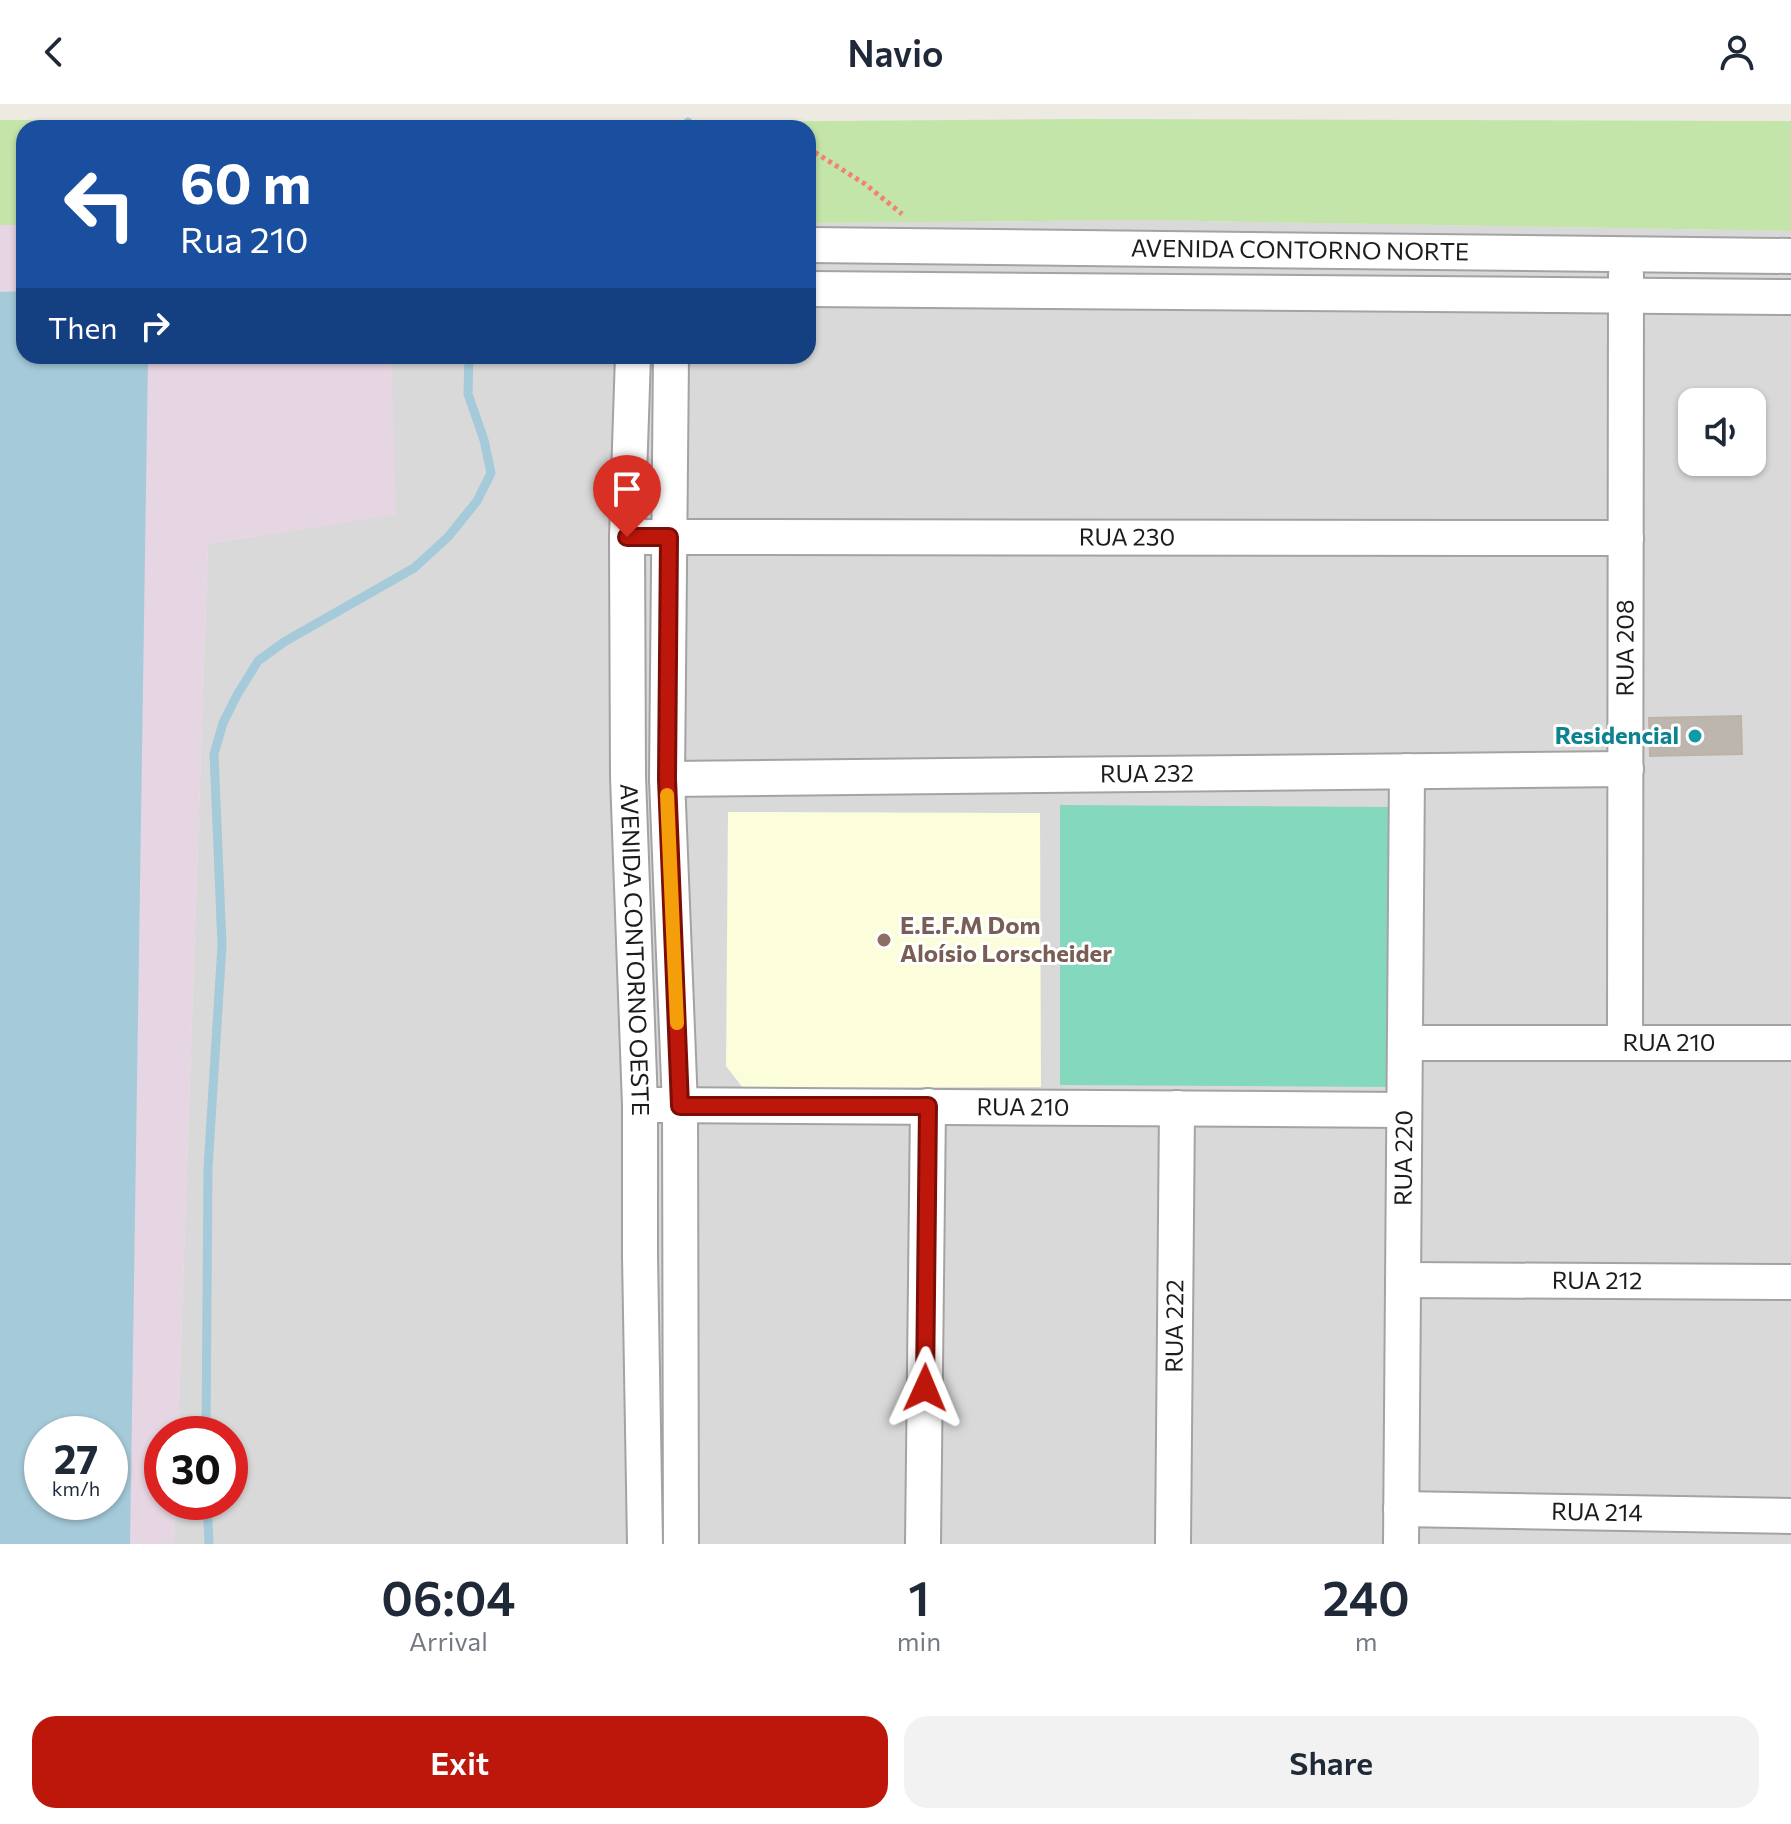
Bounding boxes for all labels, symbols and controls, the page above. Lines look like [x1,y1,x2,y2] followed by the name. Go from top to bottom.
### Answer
[32,30,76,74] icon: back
[847,30,944,74] text: Navio
[1715,30,1759,74] icon: person
[180,147,311,216] text: 60 m
[48,152,152,256] icon: left
[180,216,309,260] text: Rua 210
[1131,233,1469,265] street label: AVENIDA CONTORNO NORTE
[133,304,177,348] icon: right
[48,308,117,345] text: Then
[1678,388,1766,476] map controls
[1678,388,1766,476] button: sound
[593,455,661,537] pin
[605,467,649,511] icon: arrive
[1079,521,1175,551] street label: RUA 230
[1609,599,1639,697] street label: RUA 208
[1555,720,1679,749] place label: Residencial
[1686,727,1704,745] marker: Residencial
[1100,758,1194,787] street label: RUA 232
[615,783,656,1116] street label: AVENIDA CONTORNO OESTE
[900,910,1112,967] place label: E.E.F.M Dom Aloísio Lorscheider
[875,931,893,949] marker: E.E.F.M Dom Aloísio Lorscheider
[1623,1027,1715,1056] street label: RUA 210
[976,1091,1070,1121] street label: RUA 210
[1388,1110,1417,1206] street label: RUA 220
[1552,1265,1642,1294] street label: RUA 212
[1159,1279,1188,1373] street label: RUA 222
[883,1346,967,1430] position arrow
[144,1416,248,1520] speed limit sign: 30
[54,1433,98,1482] text: 27
[52,1476,100,1500] text: km/h
[1551,1496,1643,1526] street label: RUA 214
[381,1567,516,1626] text: 06:04
[908,1567,930,1626] text: 1
[1322,1567,1410,1626] text: 240
[409,1625,488,1656] text: Arrival
[897,1625,941,1656] text: min
[1355,1625,1377,1656] text: m
[32,1716,888,1808] button: Exit
[904,1716,1759,1808] button: Share

